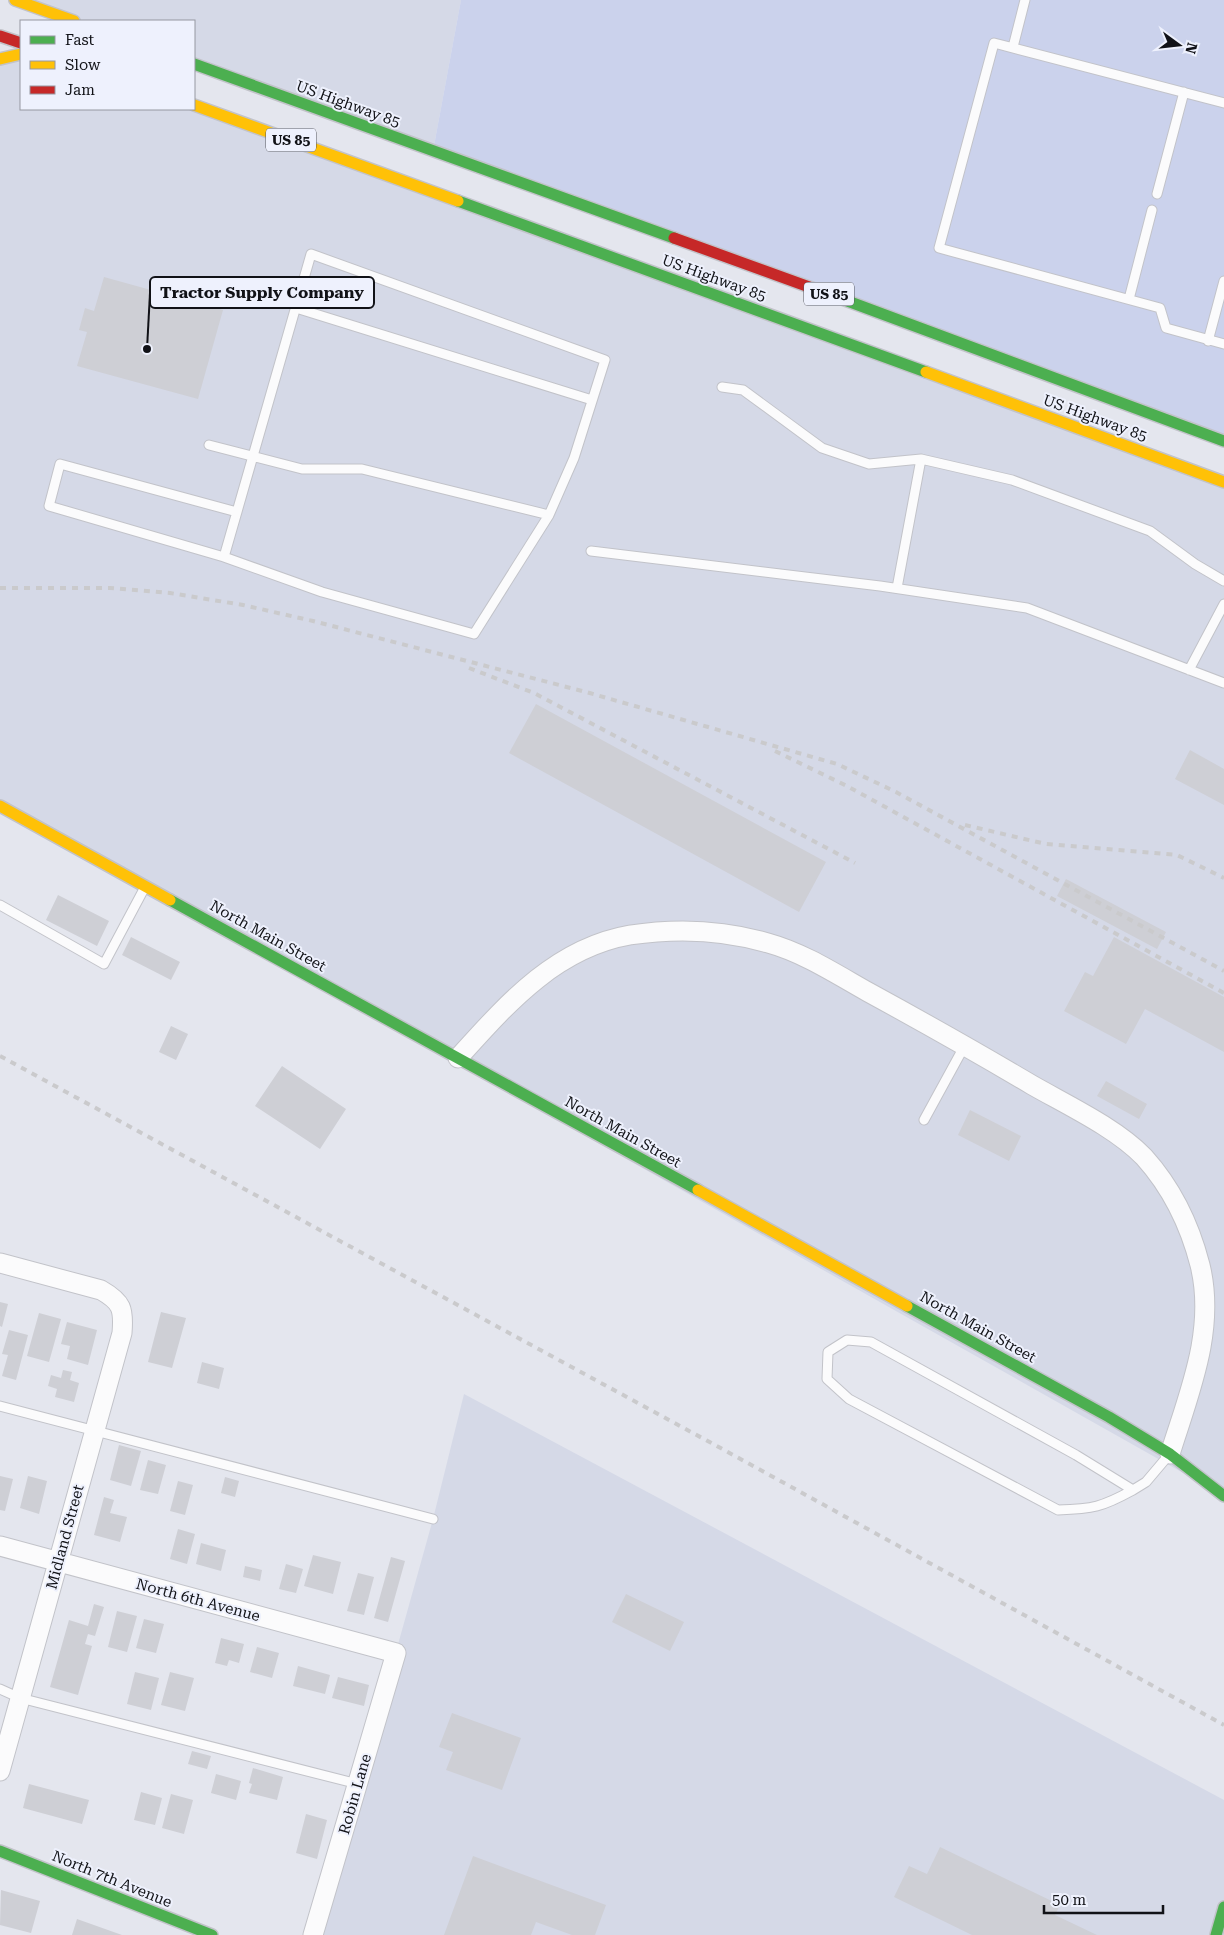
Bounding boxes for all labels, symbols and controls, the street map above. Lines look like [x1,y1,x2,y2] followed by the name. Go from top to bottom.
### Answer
[20,20,195,110] legend
[1154,20,1204,70] north arrow
[65,31,95,49] text: Fast
[1182,41,1201,56] text: N
[65,56,101,74] text: Slow
[293,77,403,131] street label: US Highway 85
[65,81,95,99] text: Jam
[266,128,316,152] road number: US 85
[659,251,769,305] street label: US Highway 85
[150,277,374,308] callout: Tractor Supply Company
[804,282,854,306] road number: US 85
[160,283,364,302] text: Tractor Supply Company
[1040,391,1150,445] street label: US Highway 85
[207,897,330,976] street label: North Main Street
[562,1093,685,1172] street label: North Main Street
[917,1288,1040,1367] street label: North Main Street
[42,1482,88,1591] street label: Midland Street
[134,1575,262,1625] street label: North 6th Avenue
[335,1752,375,1836] street label: Robin Lane
[49,1847,175,1911] street label: North 7th Avenue
[1044,1882,1163,1914] scale bar
[1052,1891,1087,1909] text: 50 m

